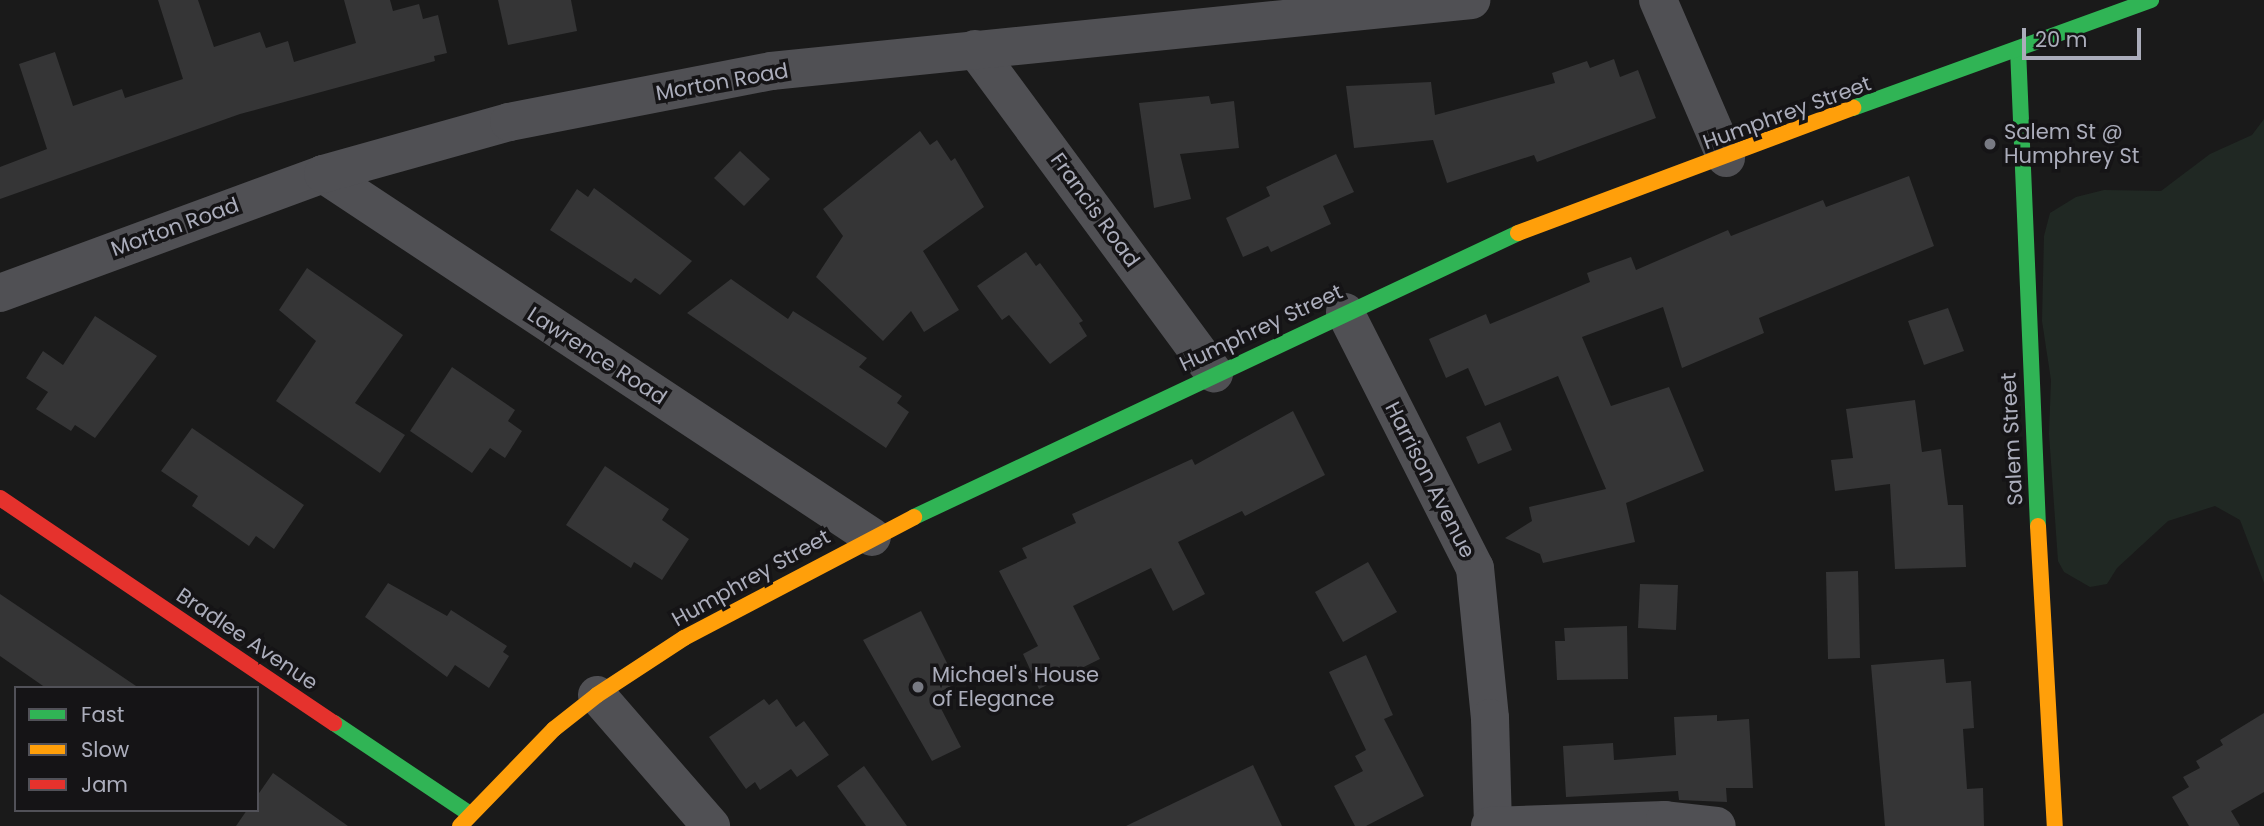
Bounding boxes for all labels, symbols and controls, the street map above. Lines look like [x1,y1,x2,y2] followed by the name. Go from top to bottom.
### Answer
[2026,14,2145,58] scale bar
[2035,25,2088,54] text: 20 m
[654,58,790,106] street label: Morton Road
[1700,71,1874,155] street label: Humphrey Street
[2004,119,2139,169] place label: Salem St @ Humphrey St
[1982,136,1998,152] marker: Salem St @ Humphrey St
[1045,148,1145,272] street label: Francis Road
[108,192,242,262] street label: Morton Road
[1175,279,1347,377] street label: Humphrey Street
[523,302,671,410] street label: Lawrence Road
[1996,372,2028,506] street label: Salem Street
[1380,398,1480,562] street label: Harrison Avenue
[667,524,835,632] street label: Humphrey Street
[172,582,322,696] street label: Bradlee Avenue
[932,662,1099,712] place label: Michael's House of Elegance
[910,679,926,695] marker: Michael's House of Elegance
[14,686,259,812] legend
[81,700,124,729] text: Fast
[81,735,129,764] text: Slow
[81,770,128,799] text: Jam

